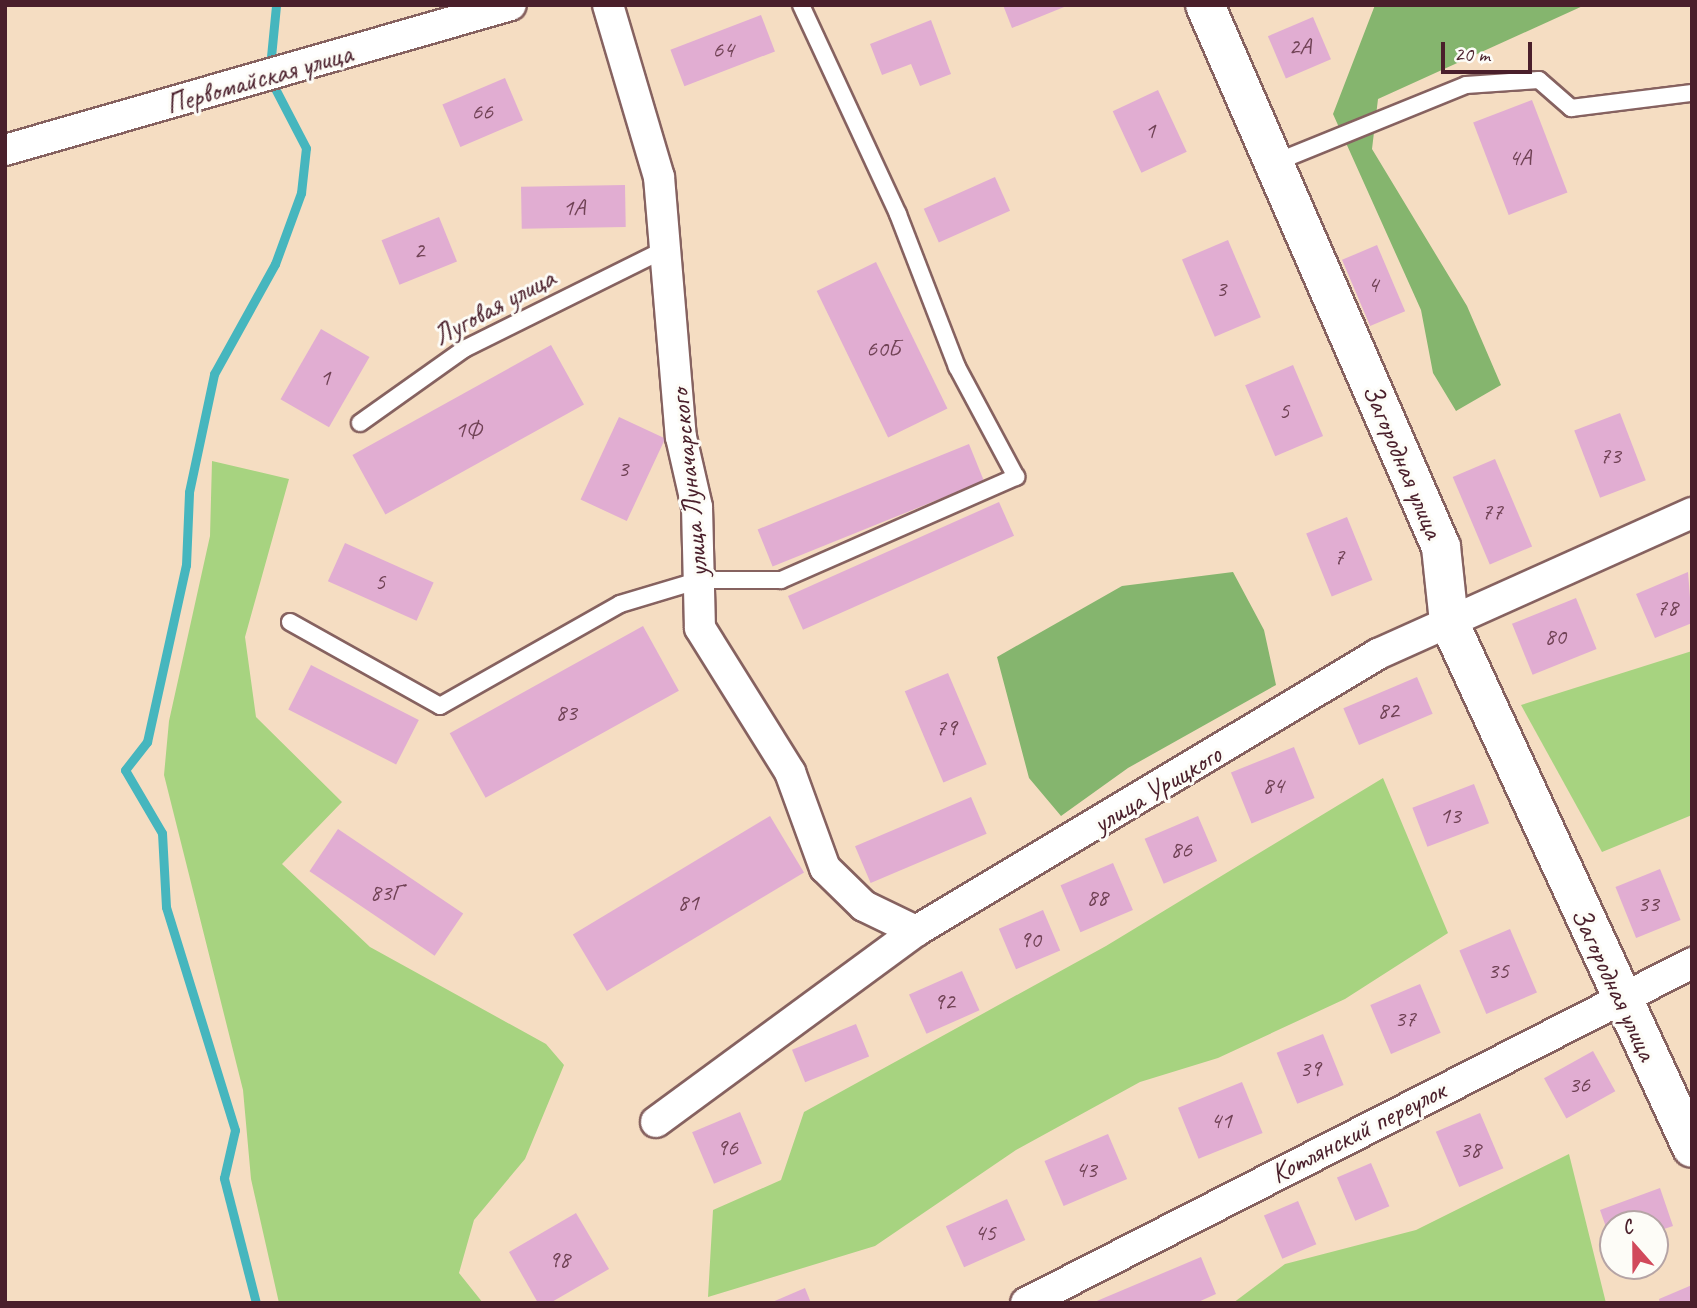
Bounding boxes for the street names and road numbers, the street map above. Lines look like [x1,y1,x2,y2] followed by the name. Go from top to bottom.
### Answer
[161,36,357,122] street label: Первомайская улица
[427,261,561,353] street label: Луговая улица
[1355,377,1451,545] street label: Загородная улица
[662,387,716,579] street label: улица Луначарского
[1087,738,1227,840] street label: улица Урицкого
[1563,901,1665,1067] street label: Загородная улица
[1265,1074,1451,1190] street label: Котлянский переулок

